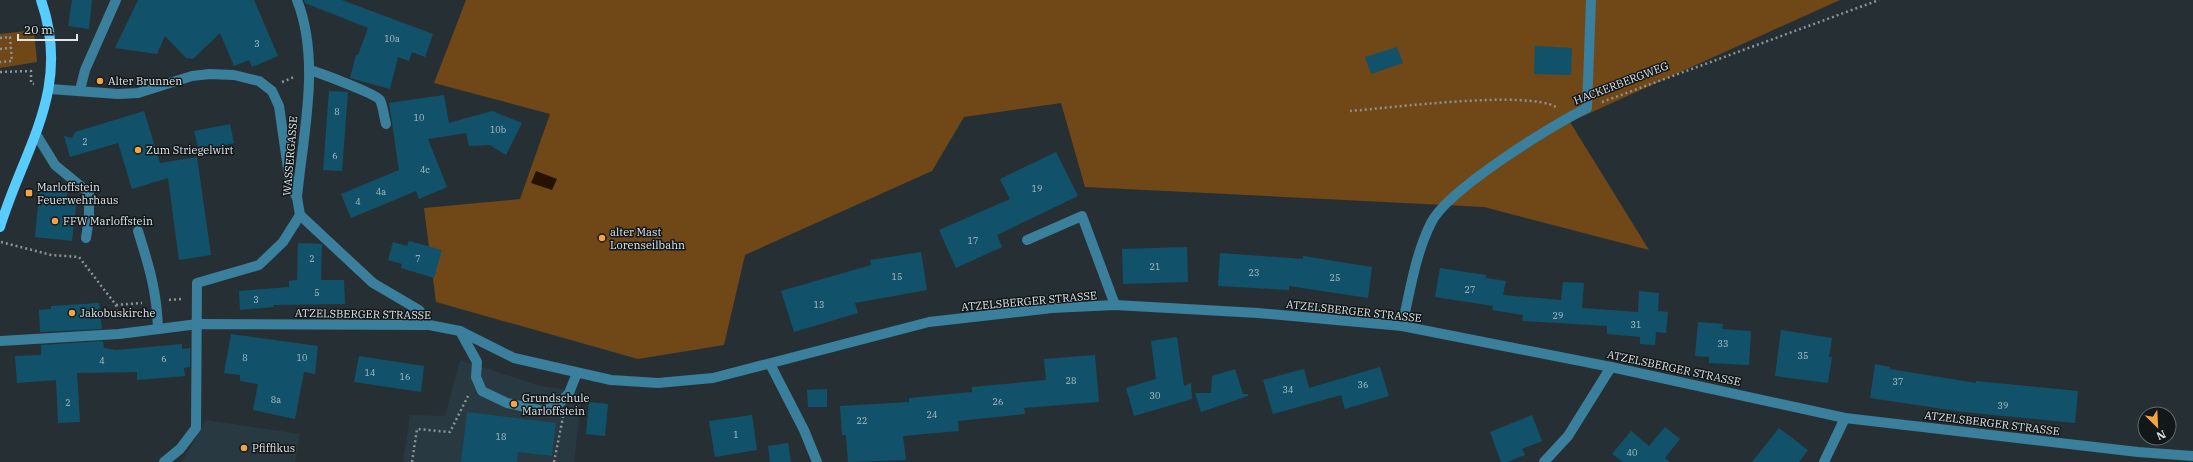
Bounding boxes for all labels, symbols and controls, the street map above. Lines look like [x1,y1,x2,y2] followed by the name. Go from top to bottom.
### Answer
[18,16,77,42] scale bar
[24,22,53,37] text: 20 m
[384,33,400,44] house number: 10a
[254,38,260,49] house number: 3
[1572,58,1670,108] street label: HACKERBERGWEG
[108,74,182,88] place label: Alter Brunnen
[95,76,105,86] marker: Alter Brunnen
[334,106,340,117] house number: 8
[414,112,424,123] house number: 10
[280,115,300,197] street label: WASSERGASSE
[490,124,506,135] house number: 10b
[82,136,88,147] house number: 2
[146,143,233,157] place label: Zum Striegelwirt
[133,145,143,155] marker: Zum Striegelwirt
[332,150,338,161] house number: 6
[420,164,430,175] house number: 4c
[37,180,118,207] place label: Marloffstein Feuerwehrhaus
[1032,183,1042,194] house number: 19
[376,186,386,197] house number: 4a
[24,188,34,198] marker: Marloffstein Feuerwehrhaus
[355,196,361,207] house number: 4
[63,214,153,228] place label: FFW Marloffstein
[50,216,60,226] marker: FFW Marloffstein
[610,225,685,252] place label: alter Mast Lorenseilbahn
[597,233,607,243] marker: alter Mast Lorenseilbahn
[968,235,978,246] house number: 17
[309,253,315,264] house number: 2
[415,253,421,264] house number: 7
[1150,261,1160,272] house number: 21
[1249,267,1259,278] house number: 23
[892,271,902,282] house number: 15
[1330,272,1340,283] house number: 25
[1465,284,1475,295] house number: 27
[314,287,320,298] house number: 5
[961,288,1097,314] street label: ATZELSBERGER STRASSE
[253,294,259,305] house number: 3
[1286,297,1422,325] street label: ATZELSBERGER STRASSE
[814,299,824,310] house number: 13
[80,306,155,320] place label: Jakobuskirche
[295,306,431,322] street label: ATZELSBERGER STRASSE
[67,308,77,318] marker: Jakobuskirche
[1553,310,1563,321] house number: 29
[1631,319,1641,330] house number: 31
[1718,338,1728,349] house number: 33
[1606,347,1742,389] street label: ATZELSBERGER STRASSE
[1798,350,1808,361] house number: 35
[242,352,248,363] house number: 8
[297,352,307,363] house number: 10
[161,353,167,364] house number: 6
[99,355,105,366] house number: 4
[365,367,375,378] house number: 14
[400,371,410,382] house number: 16
[1066,375,1076,386] house number: 28
[1893,376,1903,387] house number: 37
[1358,379,1368,390] house number: 36
[1283,384,1293,395] house number: 34
[1150,390,1160,401] house number: 30
[522,391,590,418] place label: Grundschule Marloffstein
[271,394,281,405] house number: 8a
[993,396,1003,407] house number: 26
[65,397,71,408] house number: 2
[509,399,519,409] marker: Grundschule Marloffstein
[1998,400,2008,411] house number: 39
[2137,406,2177,446] north arrow
[1924,408,2060,438] street label: ATZELSBERGER STRASSE
[927,409,937,420] house number: 24
[857,415,867,426] house number: 22
[2154,427,2168,443] text: N
[733,429,739,440] house number: 1
[496,431,506,442] house number: 18
[252,441,295,455] place label: Pfiffikus
[239,443,249,453] marker: Pfiffikus
[1627,447,1637,458] house number: 40

